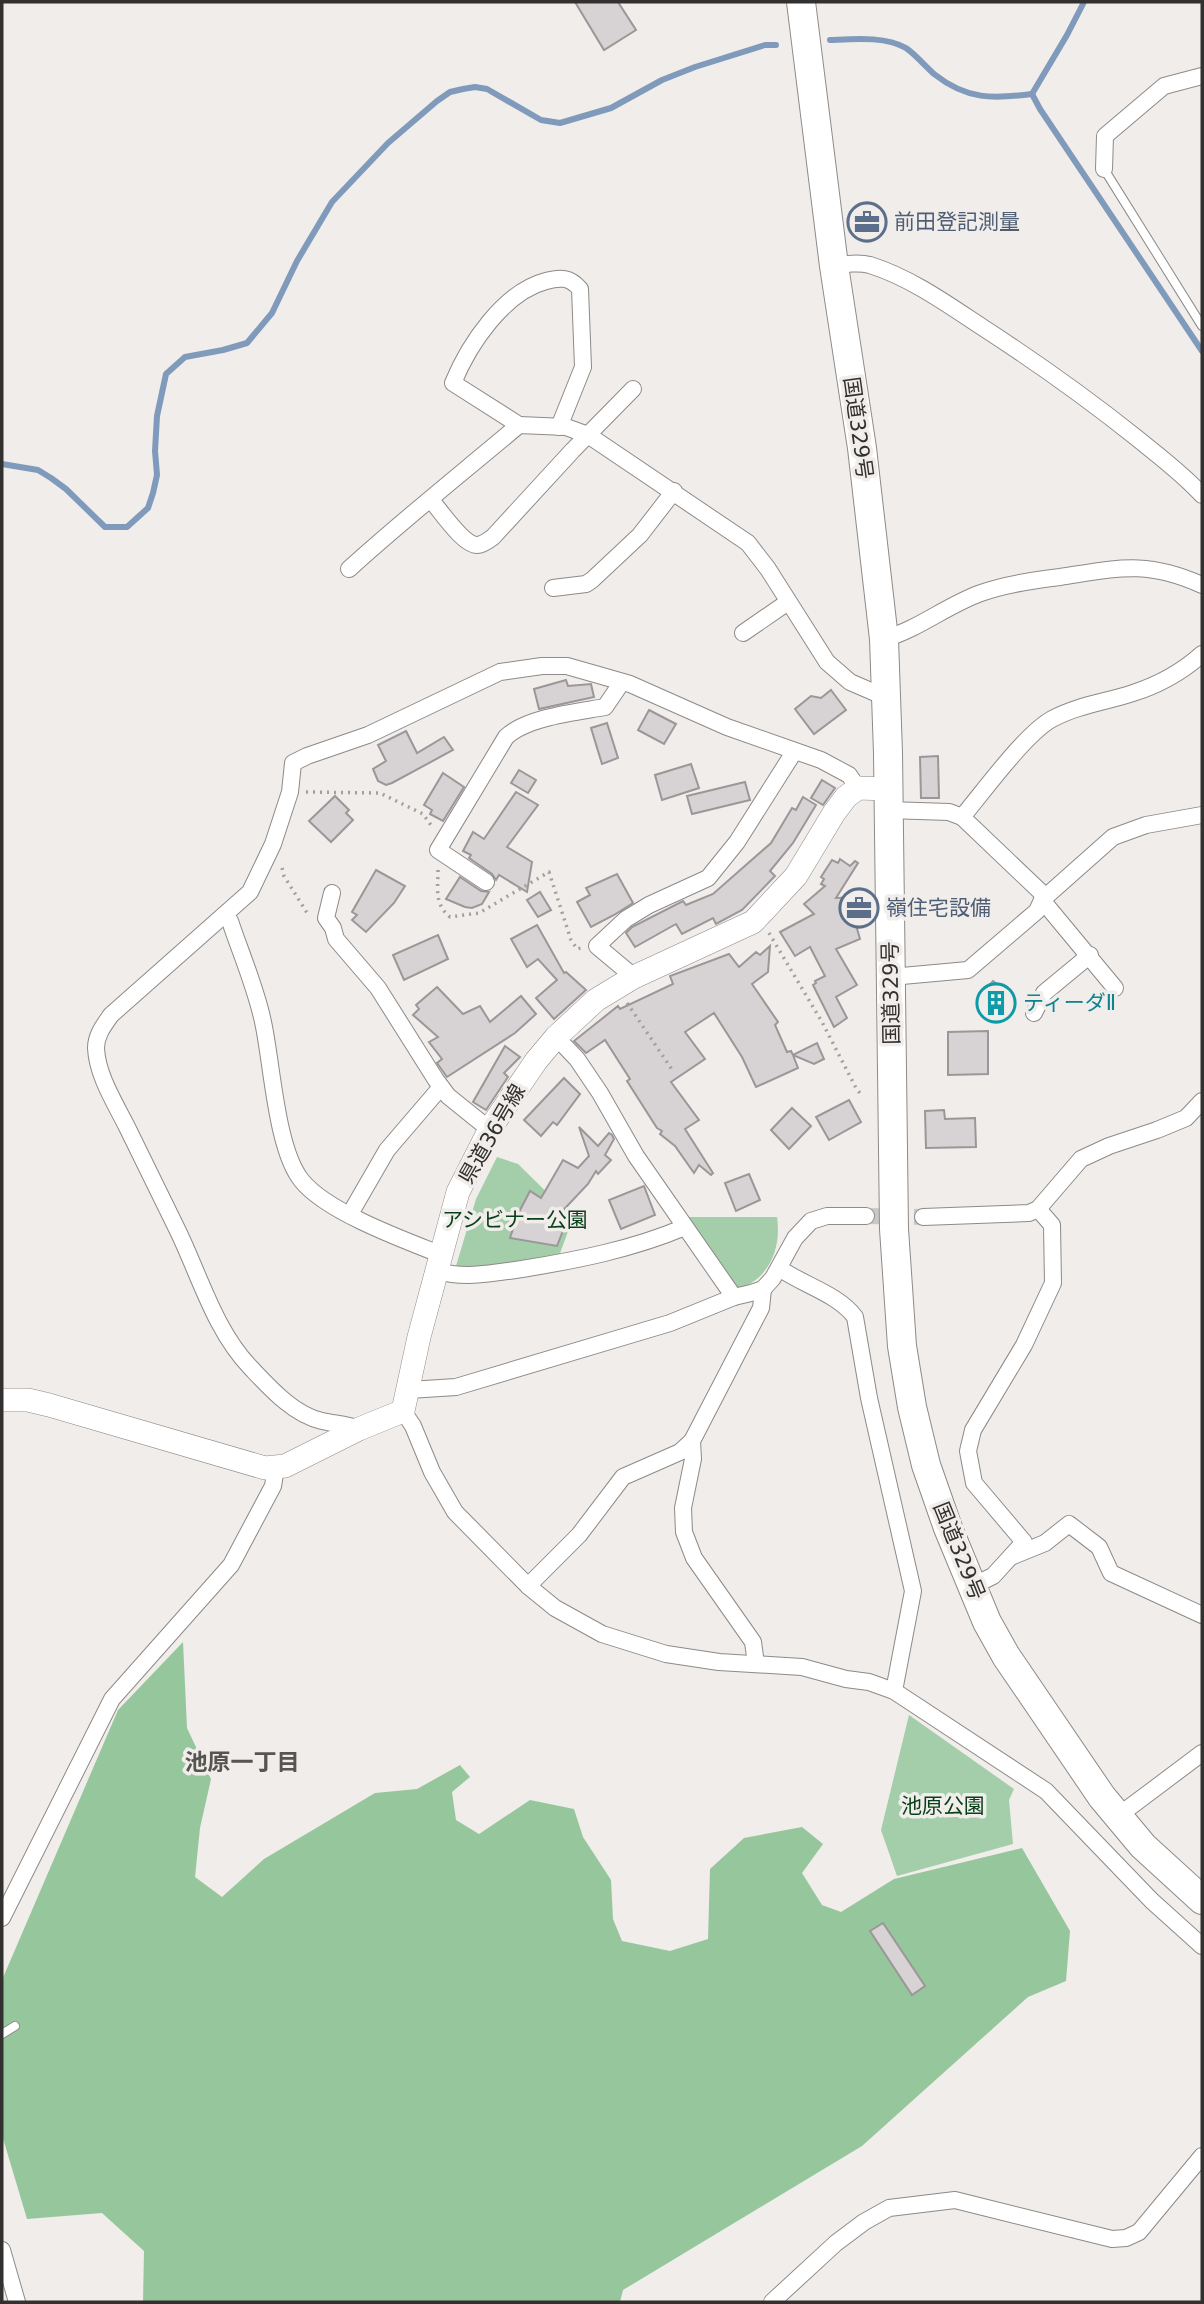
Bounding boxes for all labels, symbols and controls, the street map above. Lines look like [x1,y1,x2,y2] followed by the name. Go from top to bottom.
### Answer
[846,201,888,243] office icon: 前田登記測量
[894,210,1020,234] place label: 前田登記測量
[839,375,877,481] street label: 国道329号
[838,887,880,929] office icon: 嶺住宅設備
[886,896,991,920] place label: 嶺住宅設備
[878,941,904,1045] street label: 国道329号
[975,982,1017,1024] building icon: ティーダⅡ
[1023,991,1116,1015] place label: ティーダⅡ
[454,1080,530,1188] street label: 県道36号線
[442,1208,588,1232] park label: アシビナー公園
[929,1499,989,1603] street label: 国道329号
[185,1749,300,1775] district label: 池原一丁目
[901,1794,985,1818] park label: 池原公園

